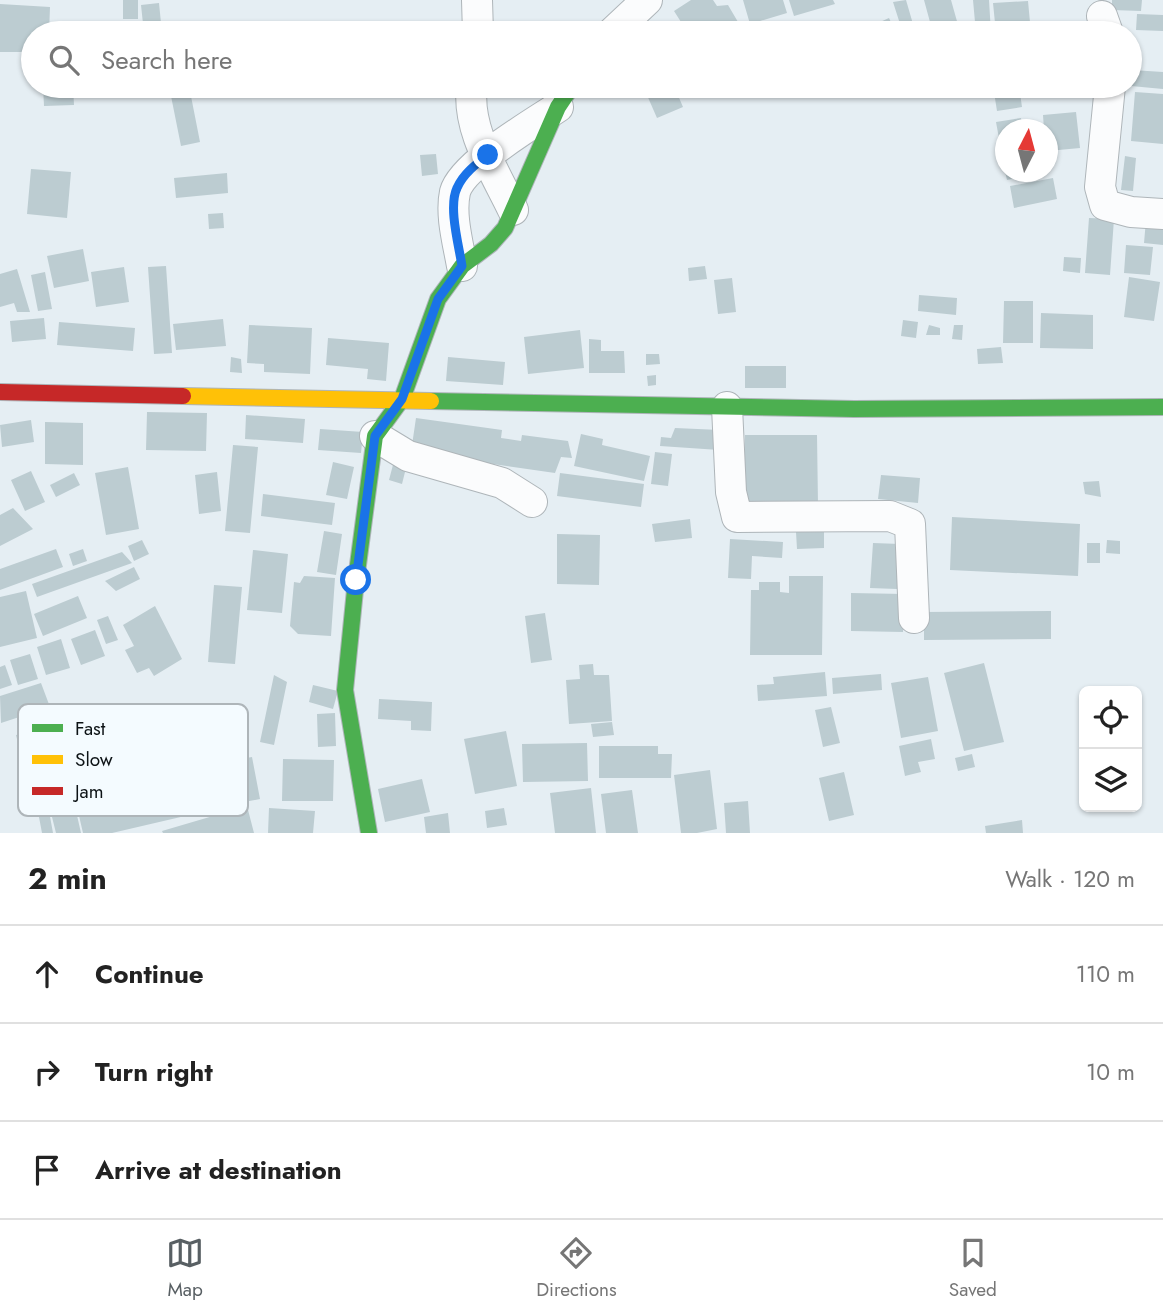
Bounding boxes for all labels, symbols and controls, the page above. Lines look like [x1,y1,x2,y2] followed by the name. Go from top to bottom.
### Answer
[21,21,1142,98] search box
[45,41,83,79] icon: search
[101,41,233,79] text: Search here
[995,119,1058,182] north arrow
[472,139,503,170] route end
[340,564,371,595] route start
[1079,686,1142,812] map controls
[1079,686,1142,749] button: locate
[18,704,248,816] legend
[75,715,106,742] text: Fast
[75,746,113,773] text: Slow
[1079,749,1142,812] button: layers
[72,778,104,805] text: Jam
[28,857,107,900] text: 2 min
[1005,862,1135,896] text: Walk · 120 m
[28,955,66,993] icon: ahead
[95,955,204,993] text: Continue
[1076,957,1135,991] text: 110 m
[28,1053,66,1091] icon: right
[95,1053,213,1091] text: Turn right
[1086,1055,1135,1089] text: 10 m
[28,1151,66,1189] icon: arrive
[95,1151,342,1189] text: Arrive at destination
[166,1234,204,1303] tab: Map
[536,1234,617,1303] tab: Directions
[949,1234,997,1303] tab: Saved

